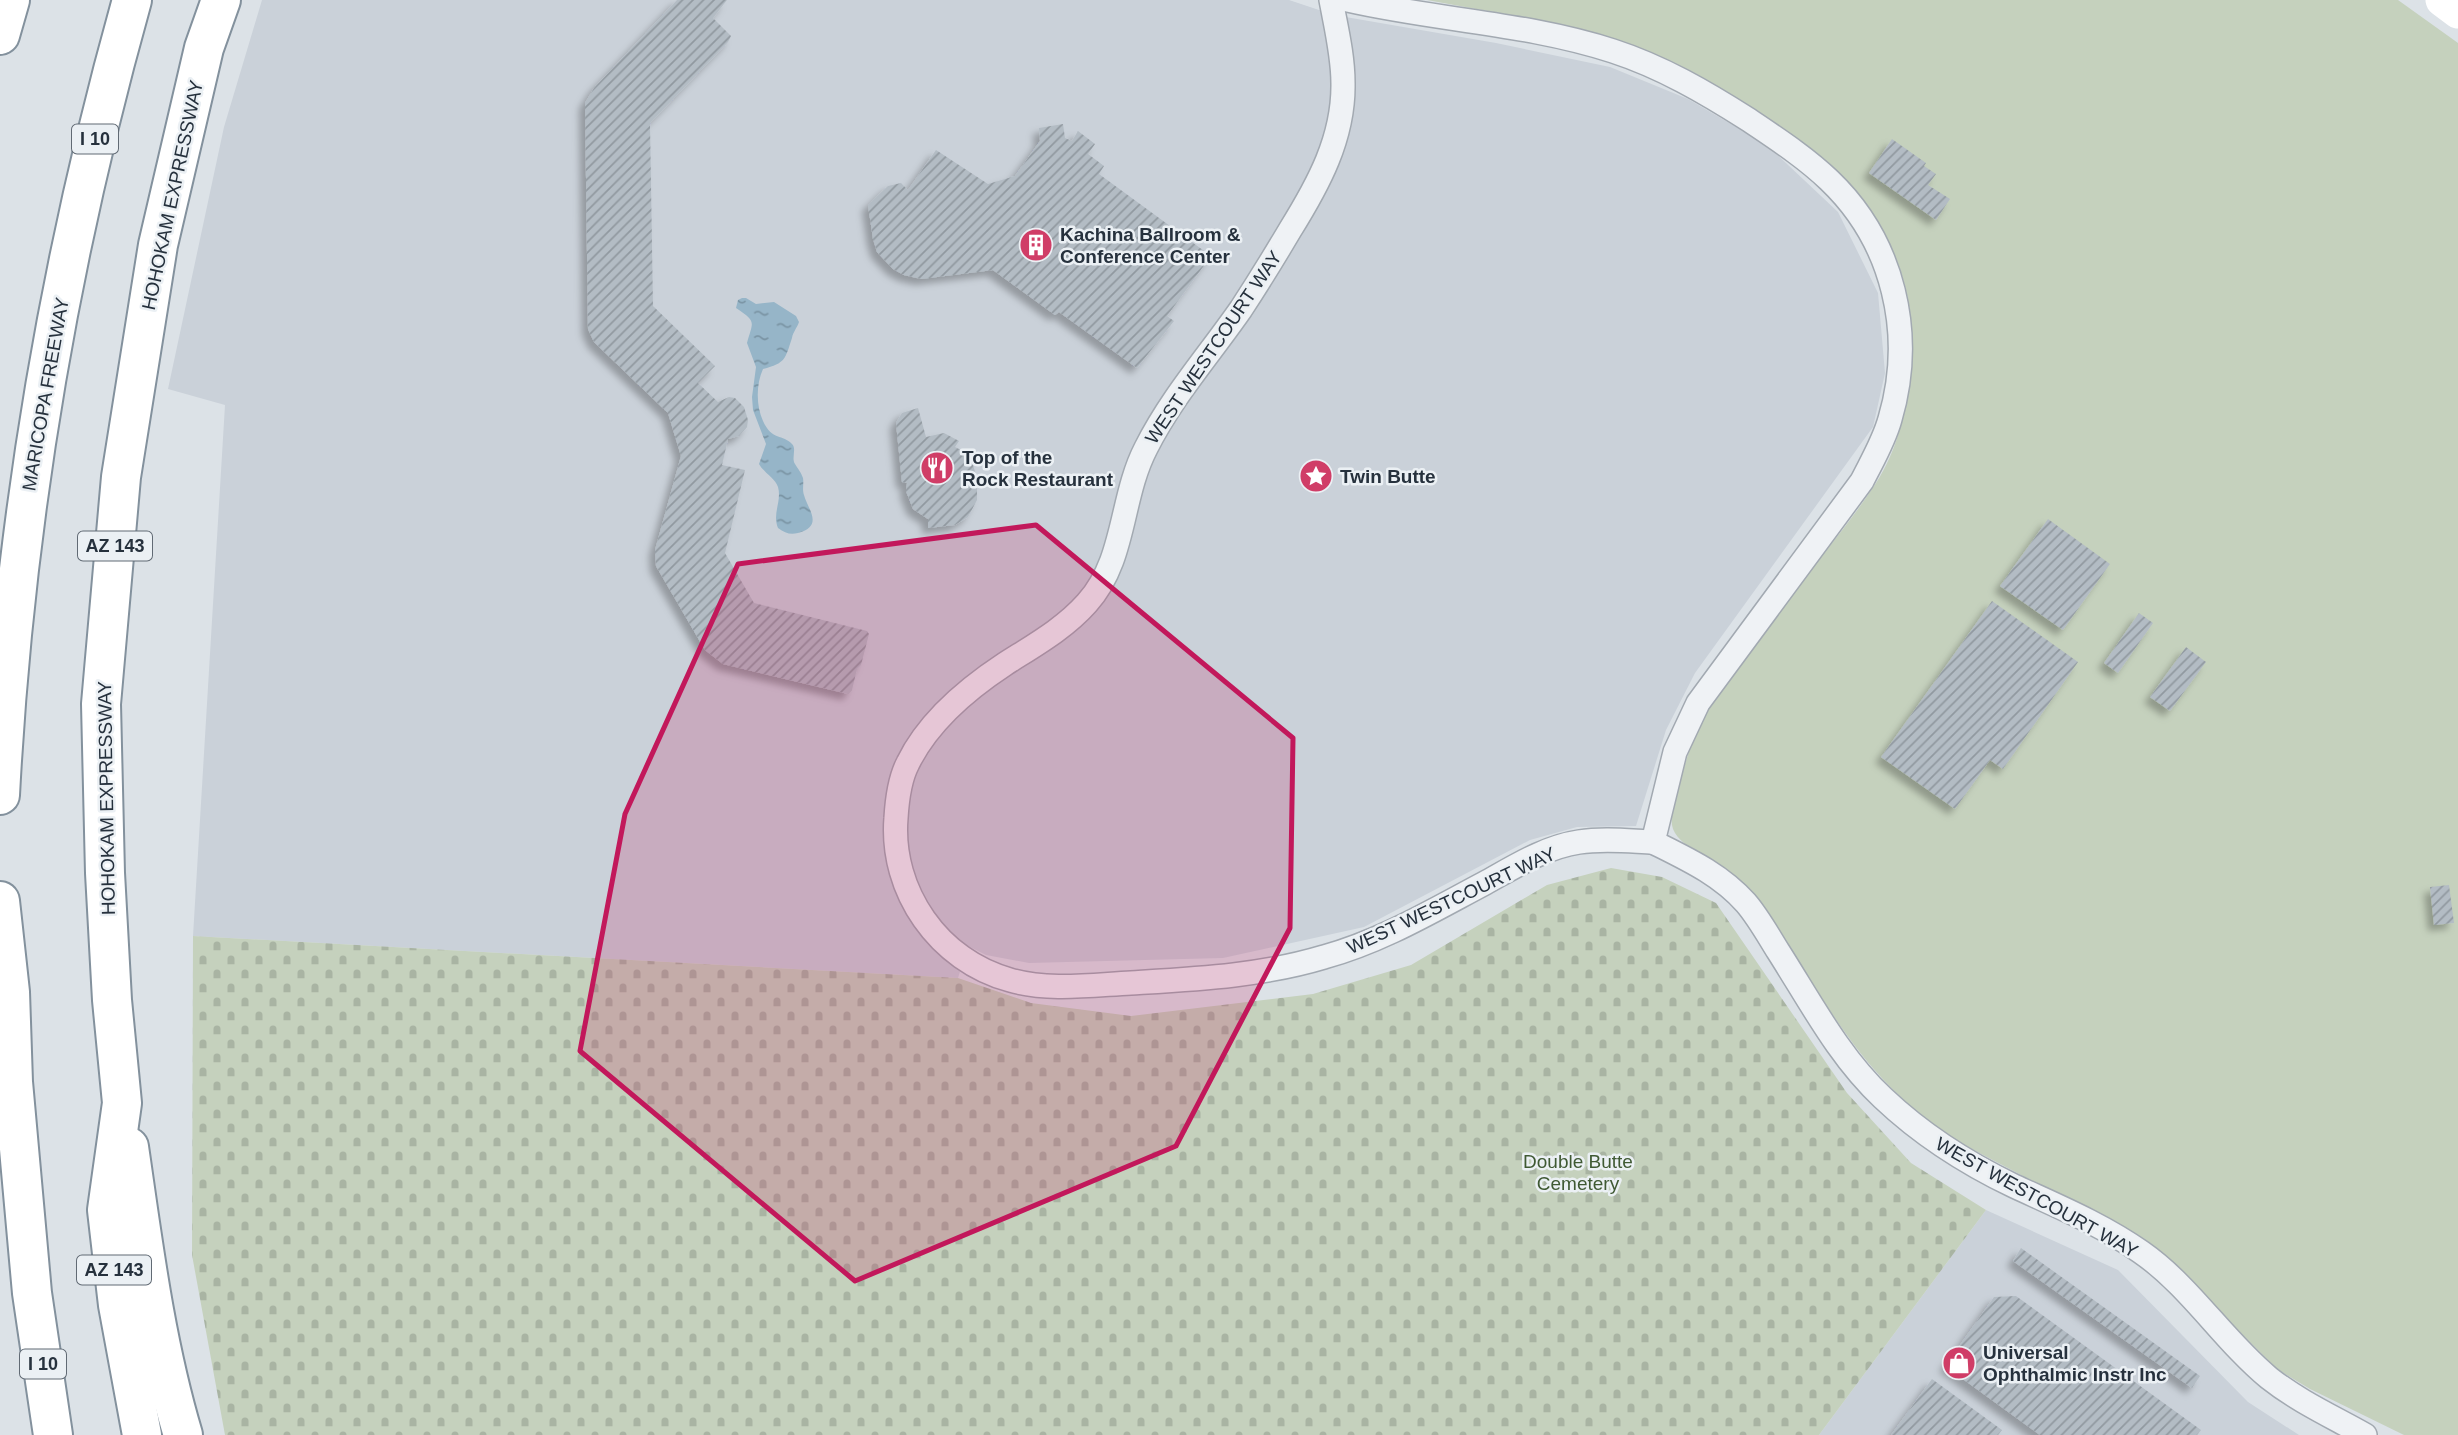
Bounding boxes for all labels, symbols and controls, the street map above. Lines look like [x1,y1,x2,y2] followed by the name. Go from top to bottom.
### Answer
[138,78,207,312] street label: HOHOKAM EXPRESSWAY
[72,124,118,154] road number: I 10
[1060,224,1241,267] place label: Kachina Ballroom & Conference Center
[1017,226,1055,264] building icon: Kachina Ballroom & Conference Center
[1141,247,1286,448] street label: WEST WESTCOURT WAY
[18,295,73,492] street label: MARICOPA FREEWAY
[962,447,1114,490] place label: Top of the Rock Restaurant
[918,449,956,487] restaurant icon: Top of the Rock Restaurant
[1297,457,1335,495] place icon: Twin Butte
[1340,466,1436,487] place label: Twin Butte
[78,532,152,560] road number: AZ 143
[94,680,119,915] street label: HOHOKAM EXPRESSWAY
[1343,843,1559,958] street label: WEST WESTCOURT WAY
[1932,1133,2142,1262] street label: WEST WESTCOURT WAY
[1523,1151,1633,1194] park label: Double Butte Cemetery
[77,1255,151,1284] road number: AZ 143
[1983,1342,2167,1385] place label: Universal Ophthalmic Instr Inc
[1940,1344,1978,1382] shop icon: Universal Ophthalmic Instr Inc
[20,1350,66,1378] road number: I 10

